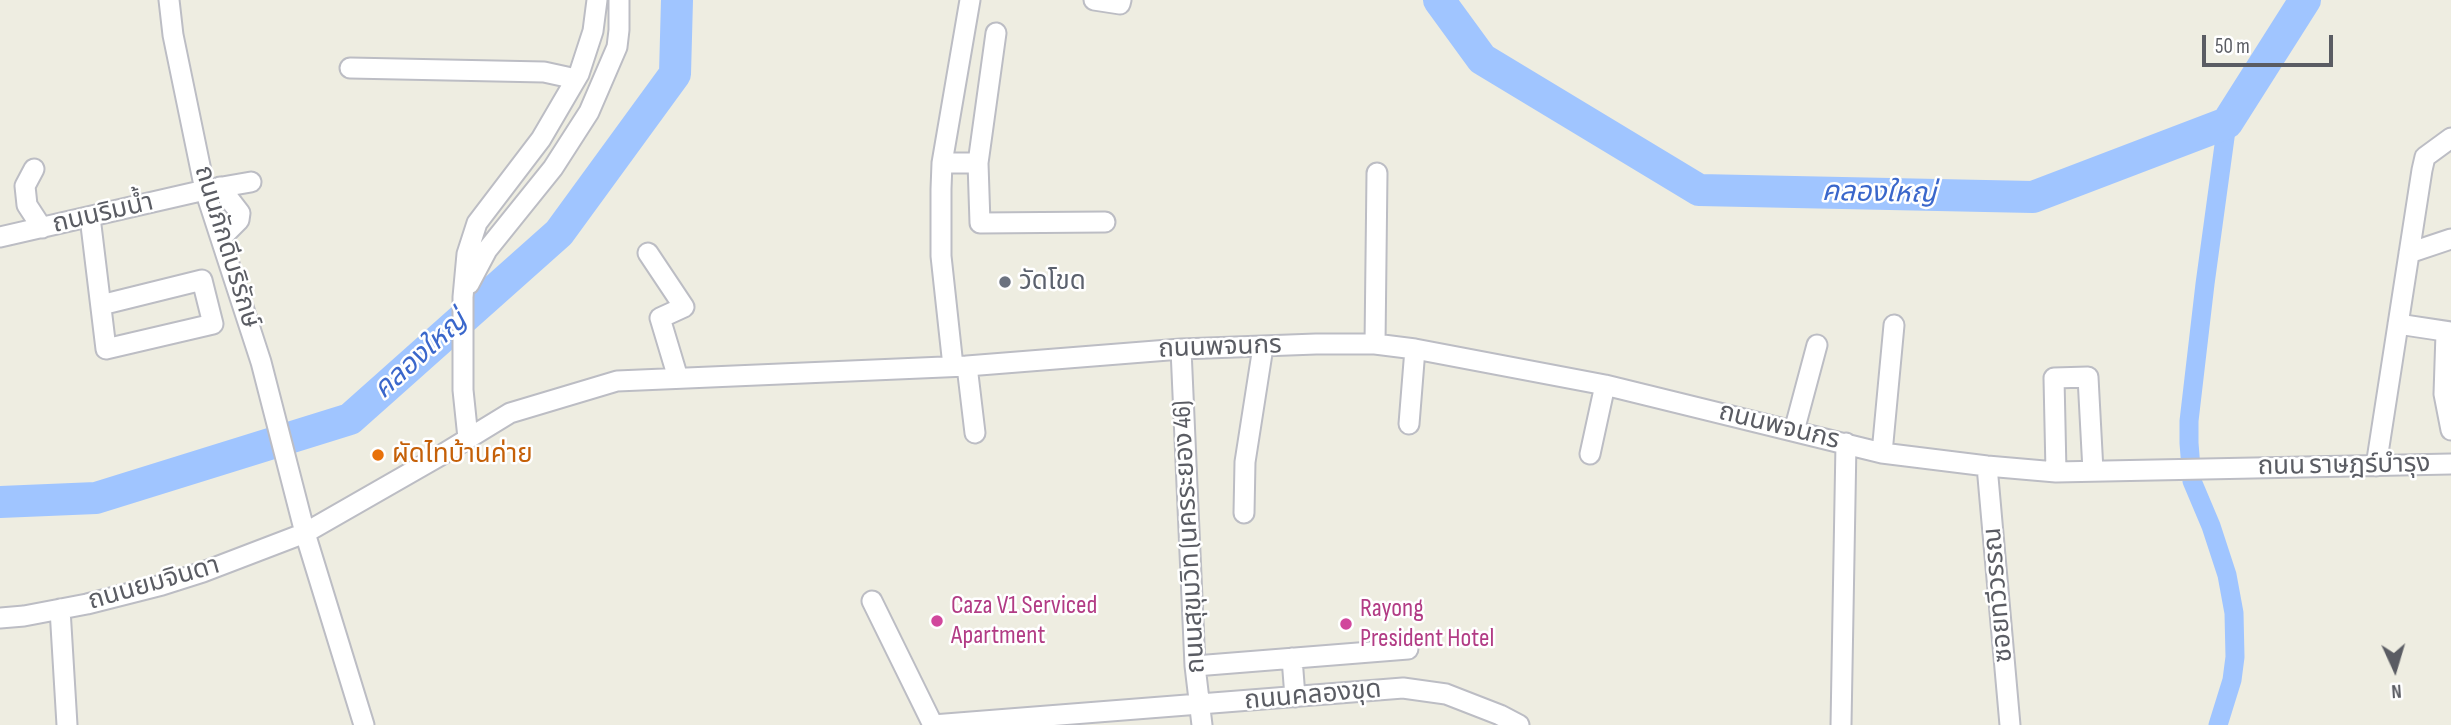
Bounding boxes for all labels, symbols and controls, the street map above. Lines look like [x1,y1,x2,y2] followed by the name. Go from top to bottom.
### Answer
[2206,21,2337,65] scale bar
[2215,34,2250,59] text: 50 m
[187,162,265,332] street label: ถนนภักดีบริรักษ์
[1822,176,1936,212] water label: คลองใหญ่
[49,187,157,241] street label: ถนนริมน้ำ
[1019,266,1086,298] place label: วัดโขด
[997,274,1013,290] marker: วัดโขด
[367,305,475,407] water label: คลองใหญ่
[1158,330,1282,366] street label: ถนนพจนกร
[1715,397,1843,457] street label: ถนนพจนกร
[1167,400,1213,674] street label: ถนนสุขุมวิท (นครระยอง 46)
[392,439,533,471] place label: ผัดไทบ้านค่าย
[370,447,386,463] marker: ผัดไทบ้านค่าย
[2257,449,2431,483] street label: ถนน ราษฎร์บำรุง
[1978,526,2020,664] street label: ซอยทวีวรรณ
[85,550,223,618] street label: ถนนยมจินดา
[951,590,1097,652] place label: Caza V1 Serviced Apartment
[1360,593,1494,654] place label: Rayong President Hotel
[929,613,945,629] marker: Caza V1 Serviced Apartment
[1338,616,1354,632] marker: Rayong President Hotel
[2360,634,2430,704] north arrow
[1243,674,1383,718] street label: ถนนคลองขุด
[2391,679,2402,702] text: N

